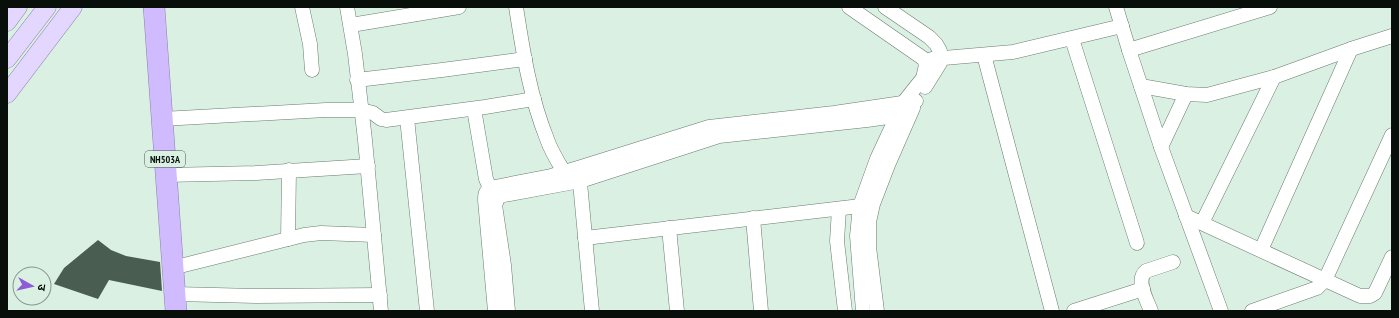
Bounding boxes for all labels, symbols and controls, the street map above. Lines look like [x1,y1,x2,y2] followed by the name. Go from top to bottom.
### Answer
[145,151,185,167] road number: NH503A
[12,266,52,306] north arrow
[34,283,49,292] text: उ

